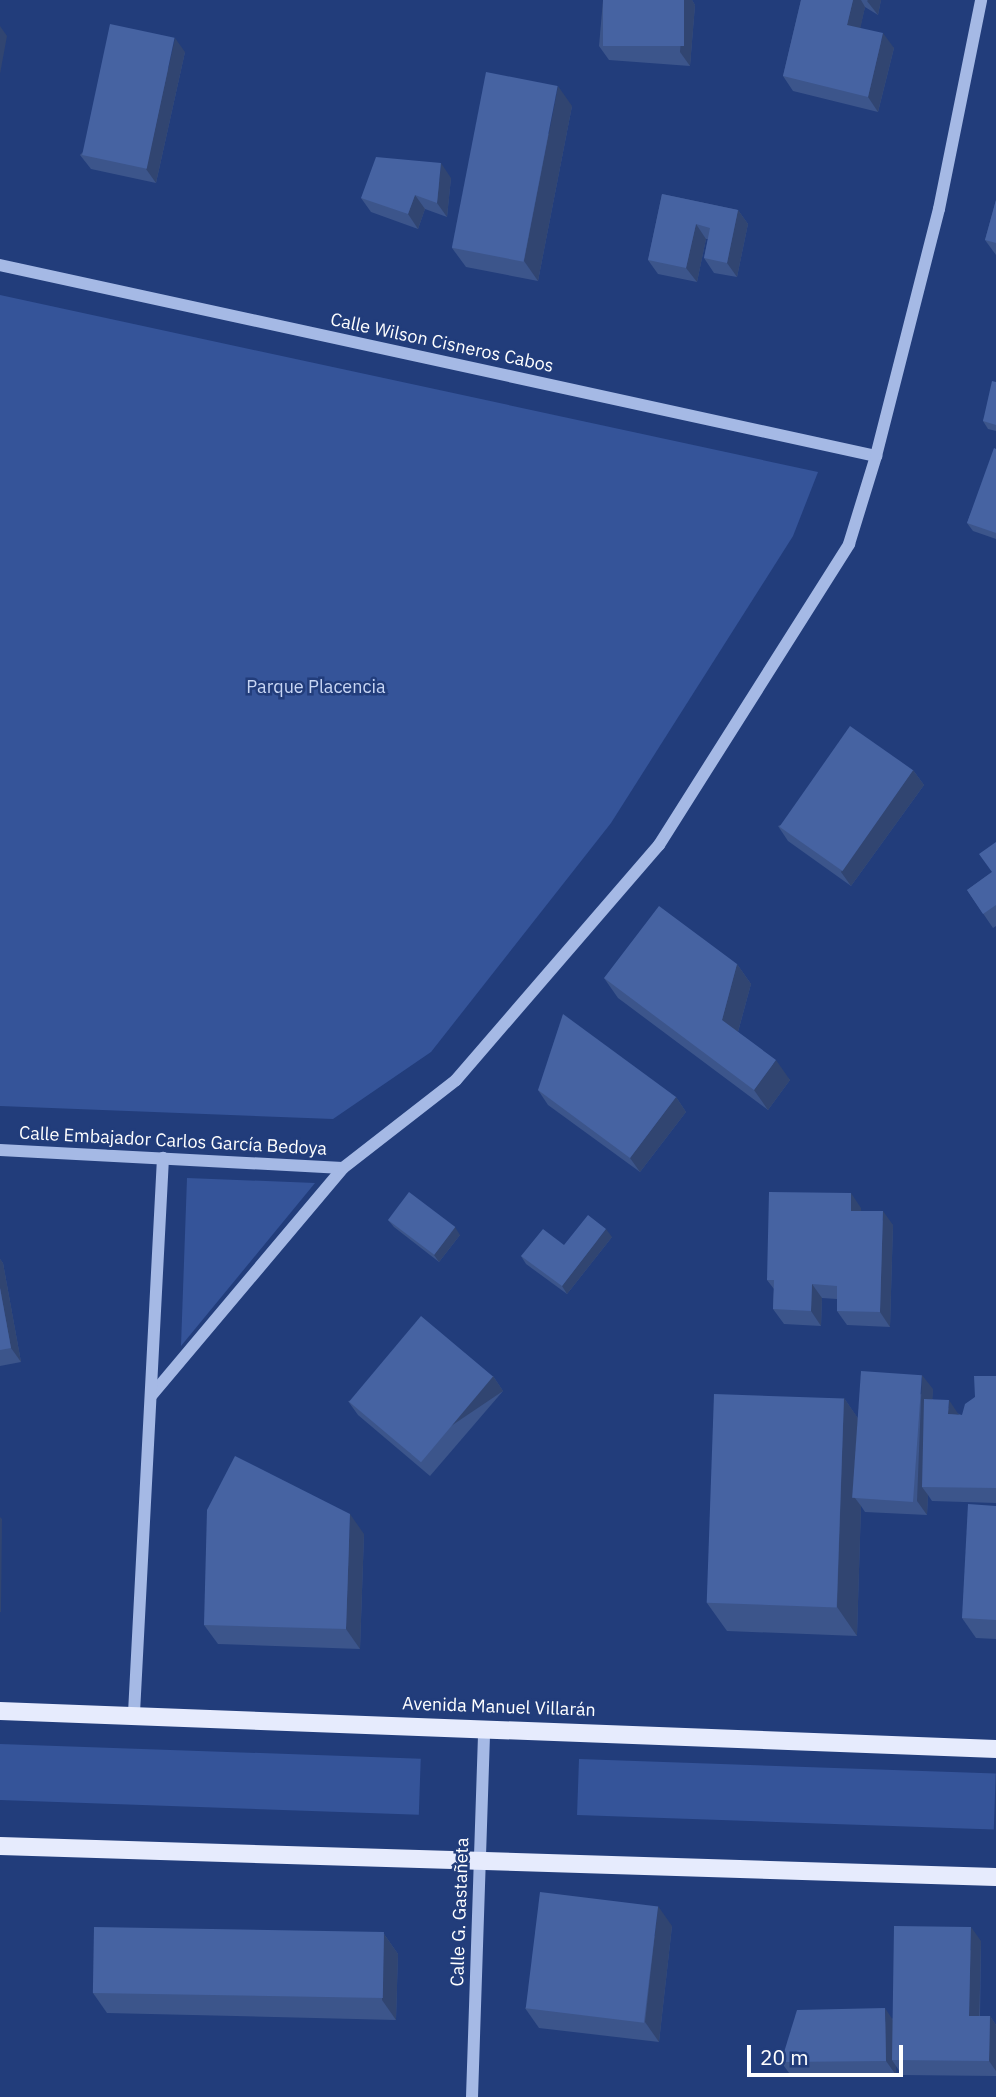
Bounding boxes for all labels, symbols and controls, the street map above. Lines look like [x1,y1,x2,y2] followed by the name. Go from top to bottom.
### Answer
[328,309,556,377] street label: Calle Wilson Cisneros Cabos
[246,676,386,698] park label: Parque Placencia
[19,1122,327,1160] street label: Calle Embajador Carlos García Bedoya
[402,1693,596,1721] street label: Avenida Manuel Villarán
[447,1837,473,1987] street label: Calle G. Gastañeta
[751,2030,907,2074] scale bar
[760,2043,809,2071] text: 20 m

